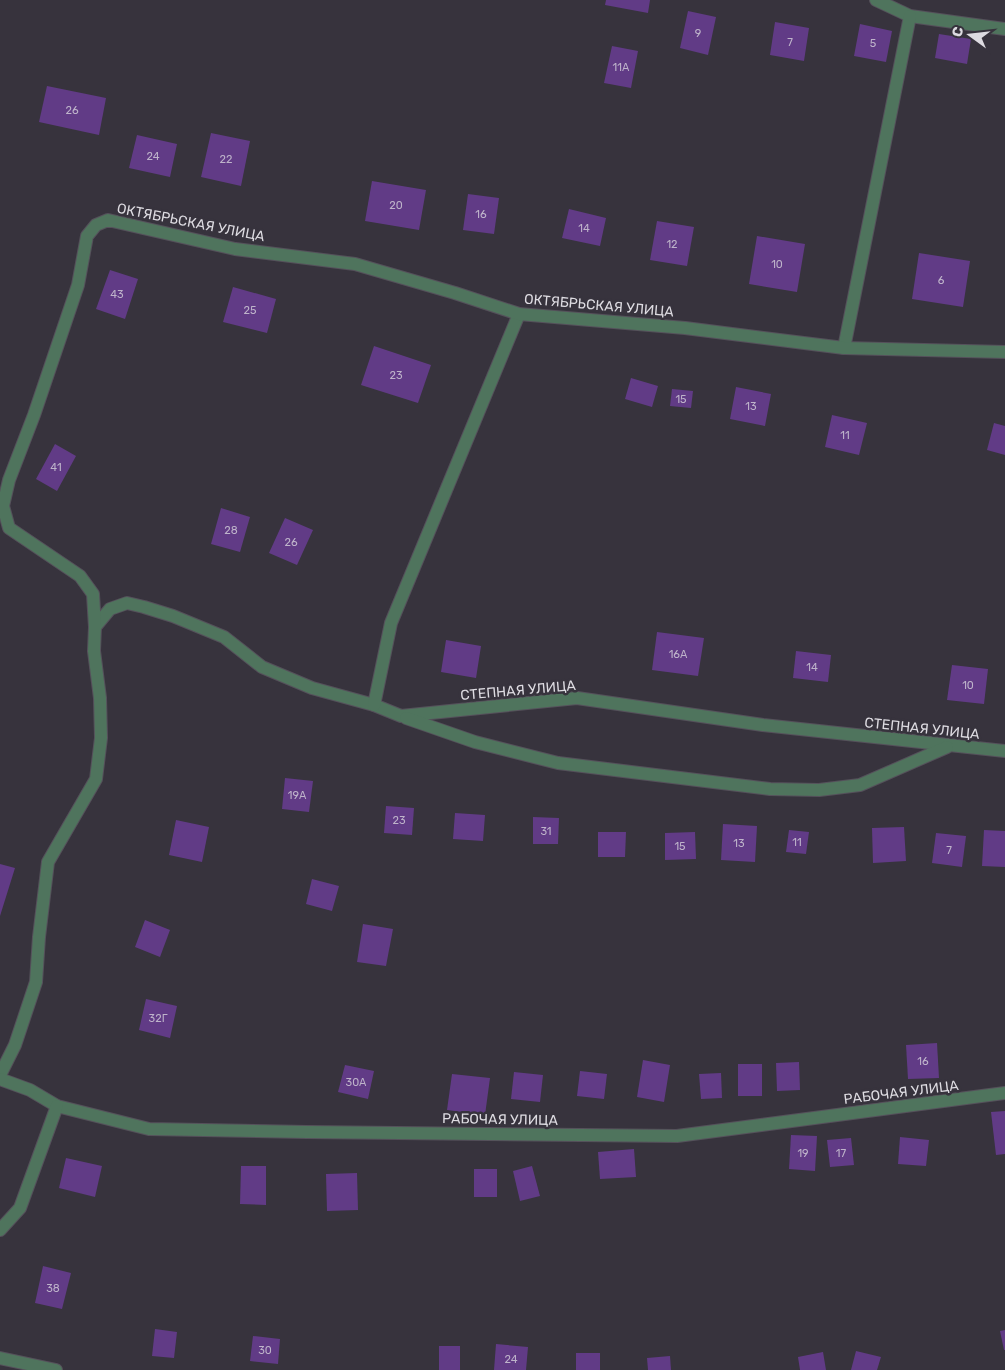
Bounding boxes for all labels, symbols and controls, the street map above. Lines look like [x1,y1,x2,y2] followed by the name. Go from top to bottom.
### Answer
[945,10,995,60] north arrow
[948,25,967,39] text: С
[695,27,701,40] house number: 9
[787,36,793,49] house number: 7
[870,37,877,50] house number: 5
[613,61,630,74] house number: 11А
[65,104,79,117] house number: 26
[146,150,160,163] house number: 24
[220,153,232,166] house number: 22
[389,199,403,212] house number: 20
[116,200,267,245] street label: ОКТЯБРЬСКАЯ УЛИЦА
[475,208,487,221] house number: 16
[578,222,590,235] house number: 14
[666,238,678,251] house number: 12
[771,258,783,271] house number: 10
[938,274,945,287] house number: 6
[110,288,124,301] house number: 43
[523,290,675,321] street label: ОКТЯБРЬСКАЯ УЛИЦА
[244,304,257,317] house number: 25
[389,369,403,382] house number: 23
[675,393,687,406] house number: 15
[745,400,757,413] house number: 13
[840,429,850,442] house number: 11
[50,461,62,474] house number: 41
[224,524,238,537] house number: 28
[284,536,298,549] house number: 26
[669,648,688,661] house number: 16А
[806,661,818,674] house number: 14
[460,677,577,704] street label: СТЕПНАЯ УЛИЦА
[962,679,974,692] house number: 10
[864,714,981,743] street label: СТЕПНАЯ УЛИЦА
[288,789,307,802] house number: 19А
[392,814,406,827] house number: 23
[540,825,552,838] house number: 31
[792,836,802,849] house number: 11
[733,837,745,850] house number: 13
[674,840,686,853] house number: 15
[946,844,952,857] house number: 7
[149,1012,168,1025] house number: 32Г
[917,1055,929,1068] house number: 16
[346,1076,367,1089] house number: 30А
[843,1077,960,1108] street label: РАБОЧАЯ УЛИЦА
[442,1110,559,1129] street label: РАБОЧАЯ УЛИЦА
[797,1147,809,1160] house number: 19
[836,1147,847,1160] house number: 17
[46,1282,60,1295] house number: 38
[258,1344,272,1357] house number: 30
[504,1353,518,1366] house number: 24

